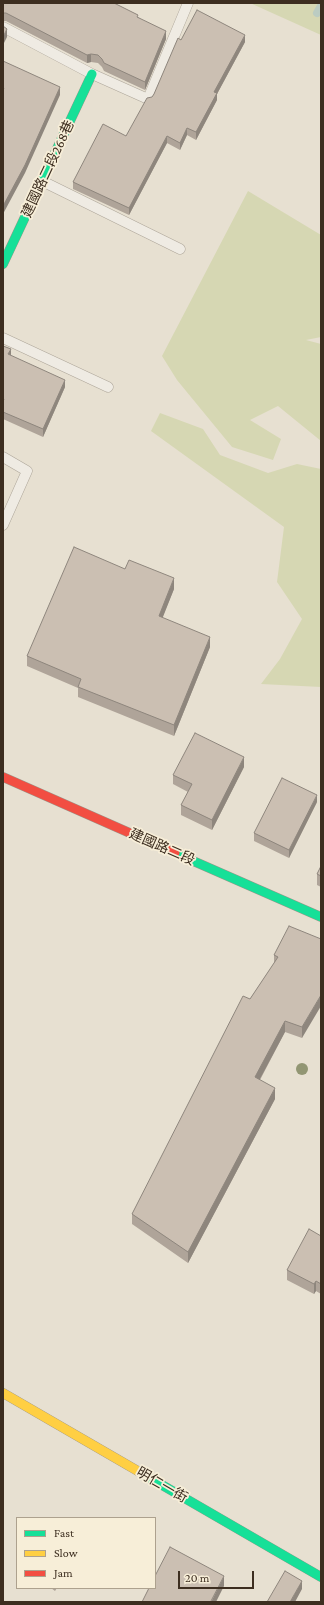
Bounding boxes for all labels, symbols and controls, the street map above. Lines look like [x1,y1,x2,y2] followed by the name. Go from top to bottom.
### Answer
[18,118,78,220] street label: 建國路二段268巷
[127,825,197,869] street label: 建國路二段
[134,1464,190,1506] street label: 明仁一街
[16,1517,156,1589] legend
[54,1526,74,1540] text: Fast
[54,1546,78,1560] text: Slow
[180,1563,256,1589] scale bar
[54,1566,73,1580] text: Jam
[185,1571,209,1585] text: 20 m

